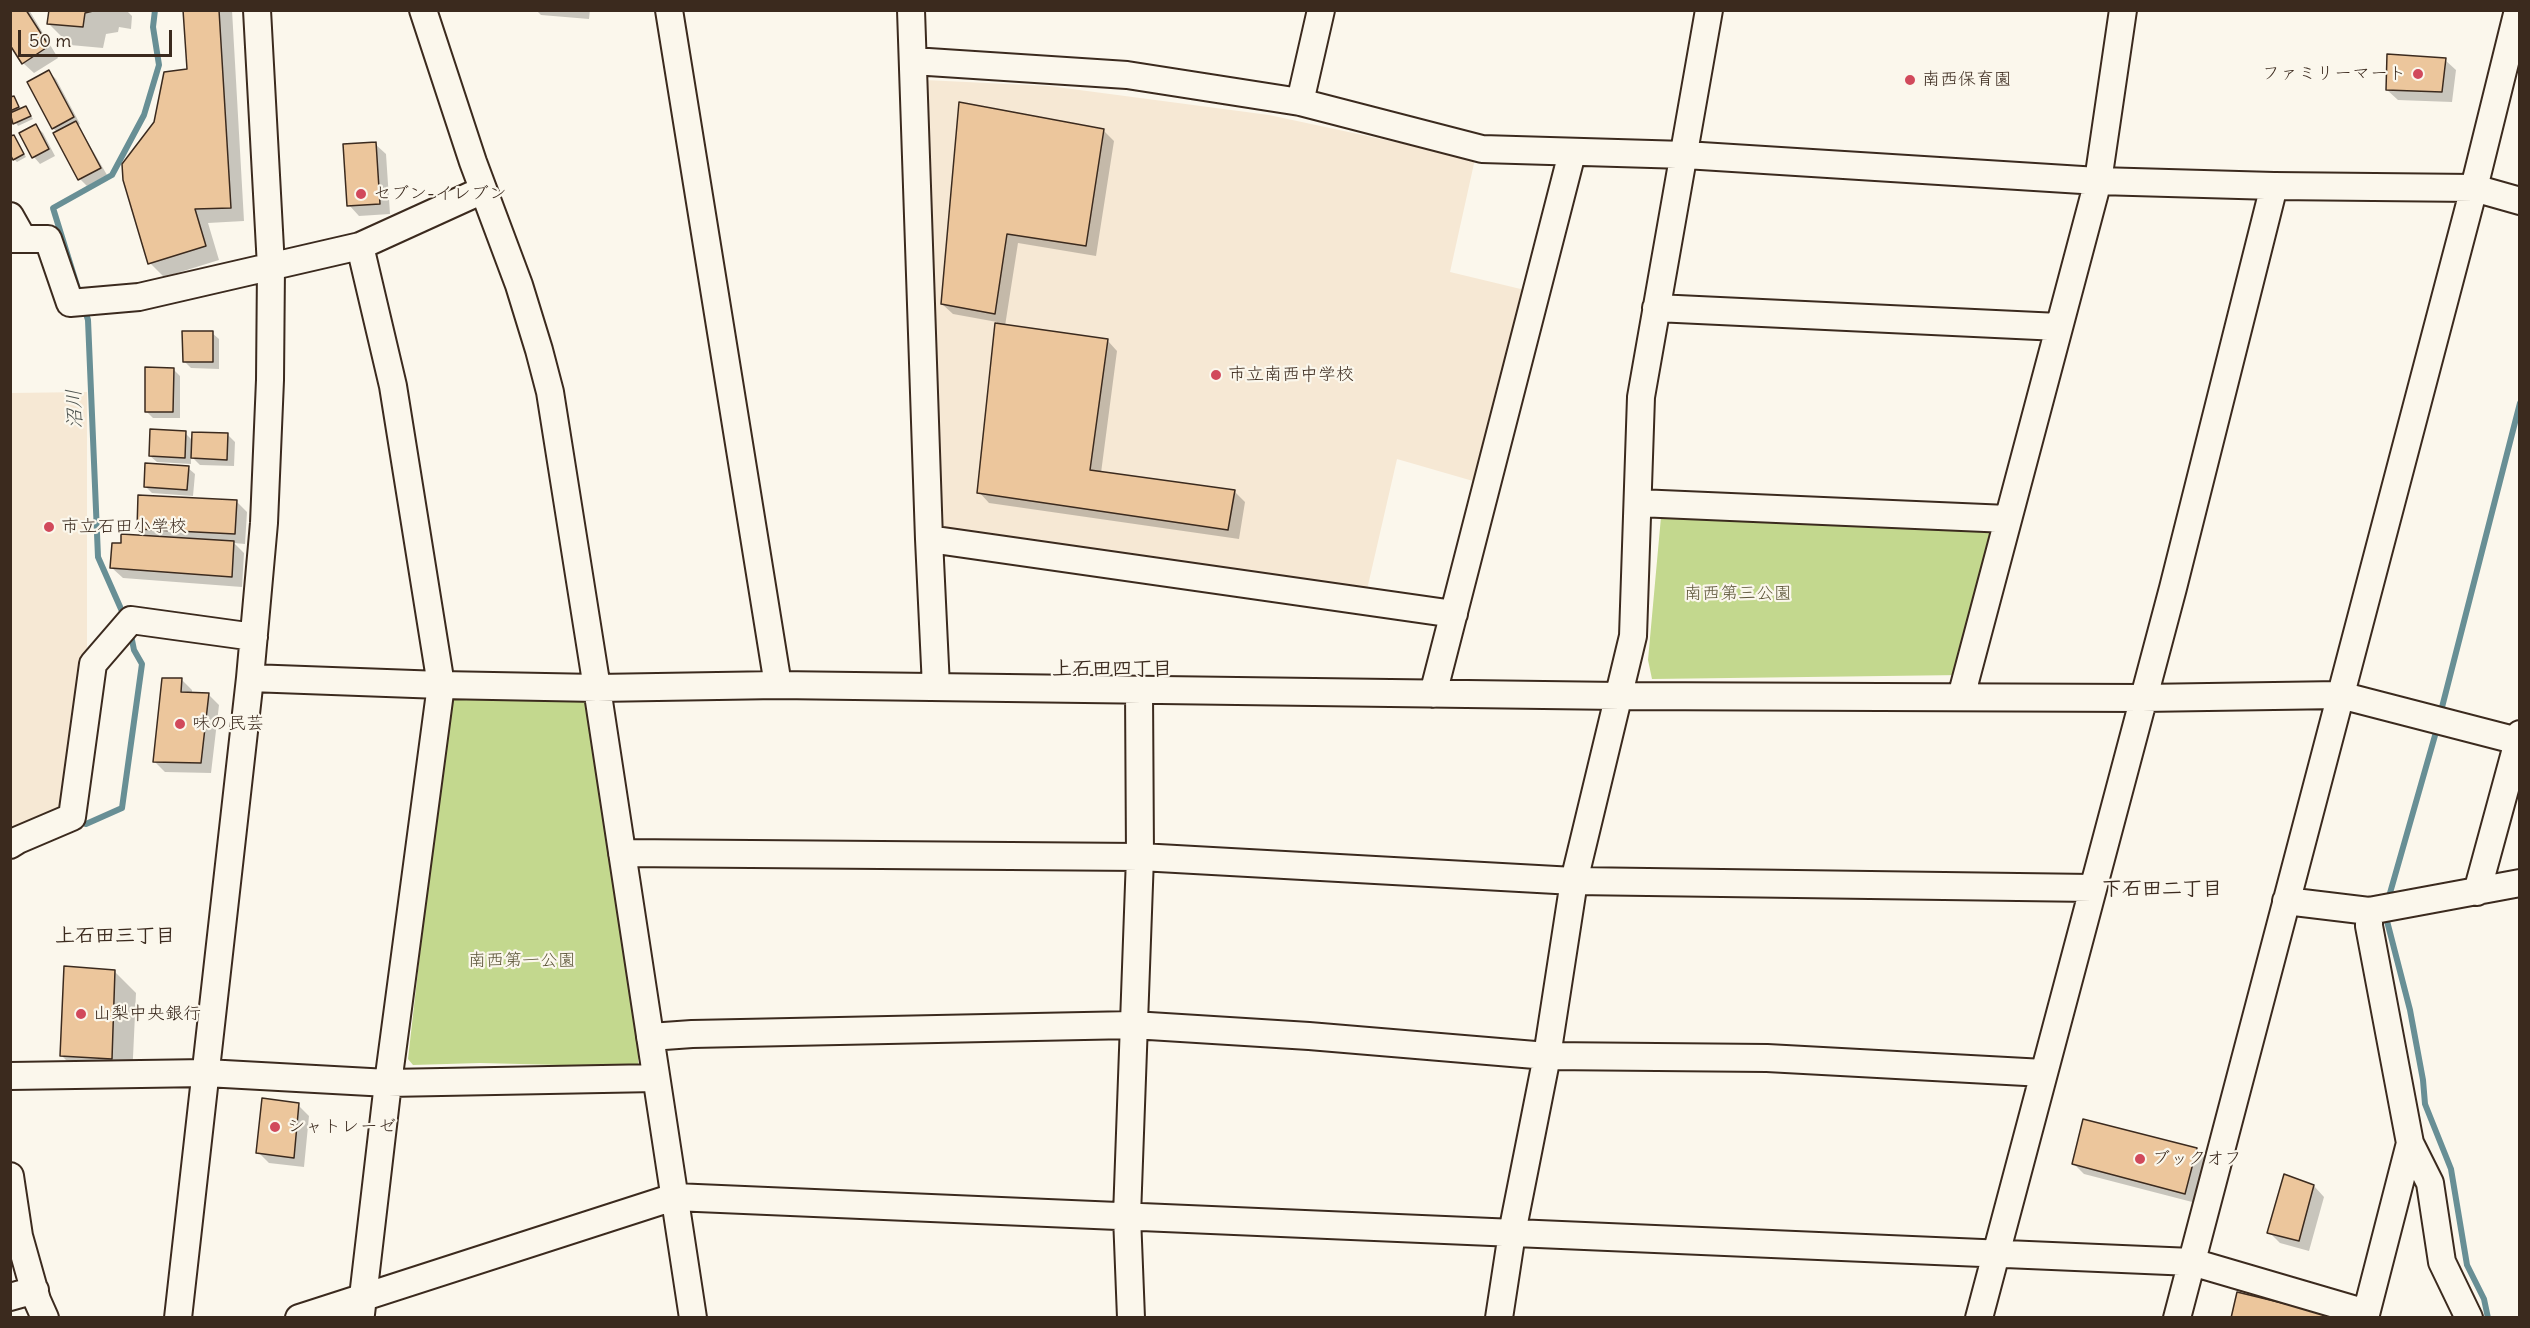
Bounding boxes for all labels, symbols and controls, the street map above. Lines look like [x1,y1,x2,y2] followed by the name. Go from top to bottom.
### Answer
[21,18,176,56] scale bar
[29,29,71,52] text: 50 m
[2262,63,2406,85] place label: ファミリーマート
[2411,67,2425,81] marker: ファミリーマート
[1922,69,2012,91] place label: 南西保育園
[1903,73,1917,87] marker: 南西保育園
[373,183,507,205] place label: セブン-イレブン
[354,187,368,201] marker: セブン-イレブン
[1228,364,1354,386] place label: 市立南西中学校
[1209,368,1223,382] marker: 市立南西中学校
[62,389,88,429] water label: 沼川
[61,516,187,538] place label: 市立石田小学校
[42,520,56,534] marker: 市立石田小学校
[1684,583,1792,605] park label: 南西第三公園
[1052,657,1172,681] district label: 上石田四丁目
[192,713,264,735] place label: 味の民芸
[173,717,187,731] marker: 味の民芸
[2102,877,2222,901] district label: 下石田二丁目
[55,924,175,948] district label: 上石田三丁目
[468,950,576,972] park label: 南西第一公園
[93,1003,201,1025] place label: 山梨中央銀行
[74,1007,88,1021] marker: 山梨中央銀行
[287,1116,396,1138] place label: シャトレーゼ
[268,1120,282,1134] marker: シャトレーゼ
[2152,1148,2242,1170] place label: ブックオフ
[2133,1152,2147,1166] marker: ブックオフ

